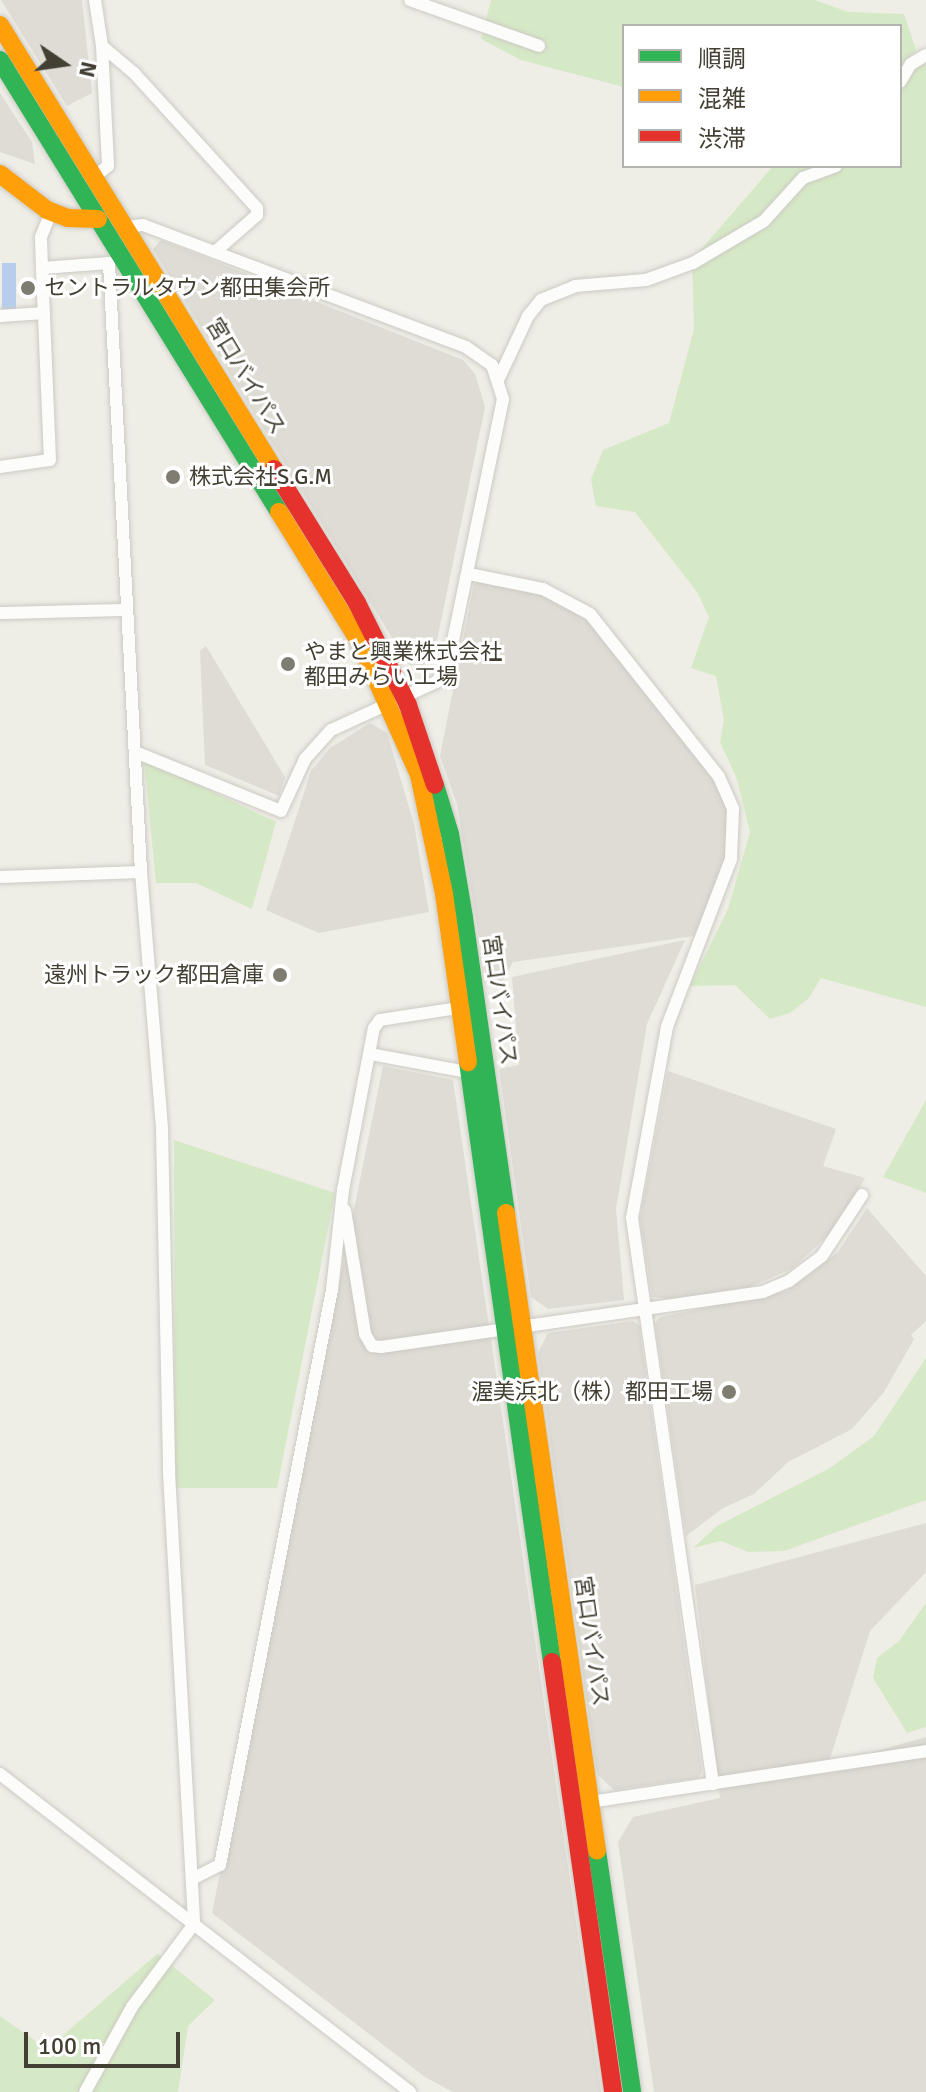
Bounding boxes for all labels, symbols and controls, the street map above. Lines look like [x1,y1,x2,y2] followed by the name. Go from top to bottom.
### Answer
[24,24,104,104] north arrow
[622,24,902,168] legend
[698,44,746,74] text: 順調
[73,59,103,80] text: N
[698,84,746,114] text: 混雑
[698,124,746,154] text: 渋滞
[44,275,330,301] place label: セントラルタウン都田集会所
[19,279,37,297] marker: セントラルタウン都田集会所
[201,313,291,439] street label: 宮口バイパス
[189,464,332,490] place label: 株式会社S.G.M
[164,468,182,486] marker: 株式会社S.G.M
[304,638,502,690] place label: やまと興業株式会社 都田みらい工場
[279,655,297,673] marker: やまと興業株式会社 都田みらい工場
[478,933,522,1067] street label: 宮口バイパス
[44,962,264,988] place label: 遠州トラック都田倉庫
[271,966,289,984] marker: 遠州トラック都田倉庫
[471,1379,713,1405] place label: 渥美浜北（株）都田工場
[720,1383,738,1401] marker: 渥美浜北（株）都田工場
[570,1574,614,1708] street label: 宮口バイパス
[28,2016,184,2066] scale bar
[38,2031,101,2061] text: 100 m

